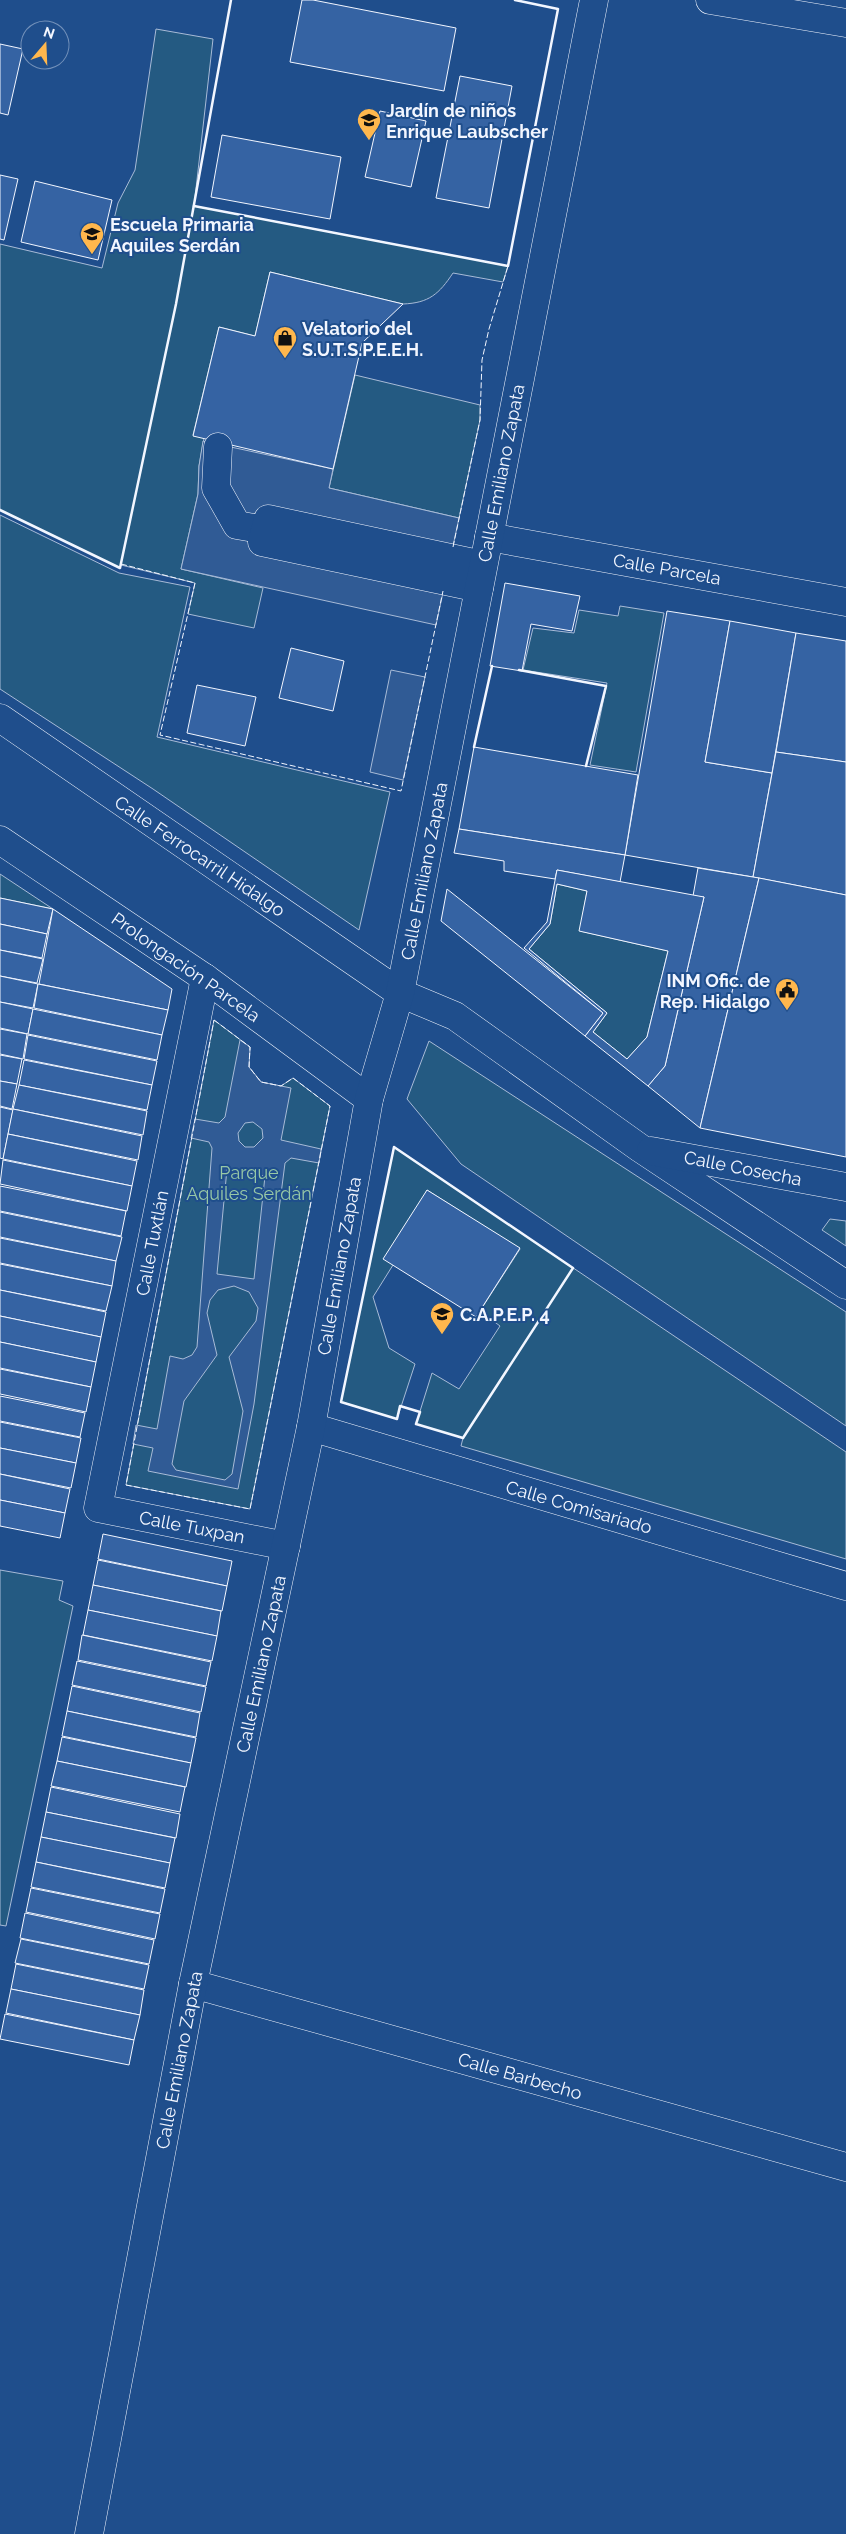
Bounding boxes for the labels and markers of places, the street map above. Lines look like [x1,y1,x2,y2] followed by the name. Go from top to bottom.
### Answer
[386,100,548,142] place label: Jardín de niños Enrique Laubscher
[356,107,382,141] school or university icon: Jardín de niños Enrique Laubscher
[110,214,254,256] place label: Escuela Primaria Aquiles Serdán
[79,221,105,255] school or university icon: Escuela Primaria Aquiles Serdán
[302,318,423,360] place label: Velatorio del S.U.T.S.P.E.E.H.
[272,325,298,359] shop icon: Velatorio del S.U.T.S.P.E.E.H.
[660,970,770,1012] place label: INM Ofic. de Rep. Hidalgo
[774,977,800,1011] public building icon: INM Ofic. de Rep. Hidalgo
[429,1301,455,1335] school or university icon: C.A.P.E.P. 4
[460,1304,550,1325] place label: C.A.P.E.P. 4

